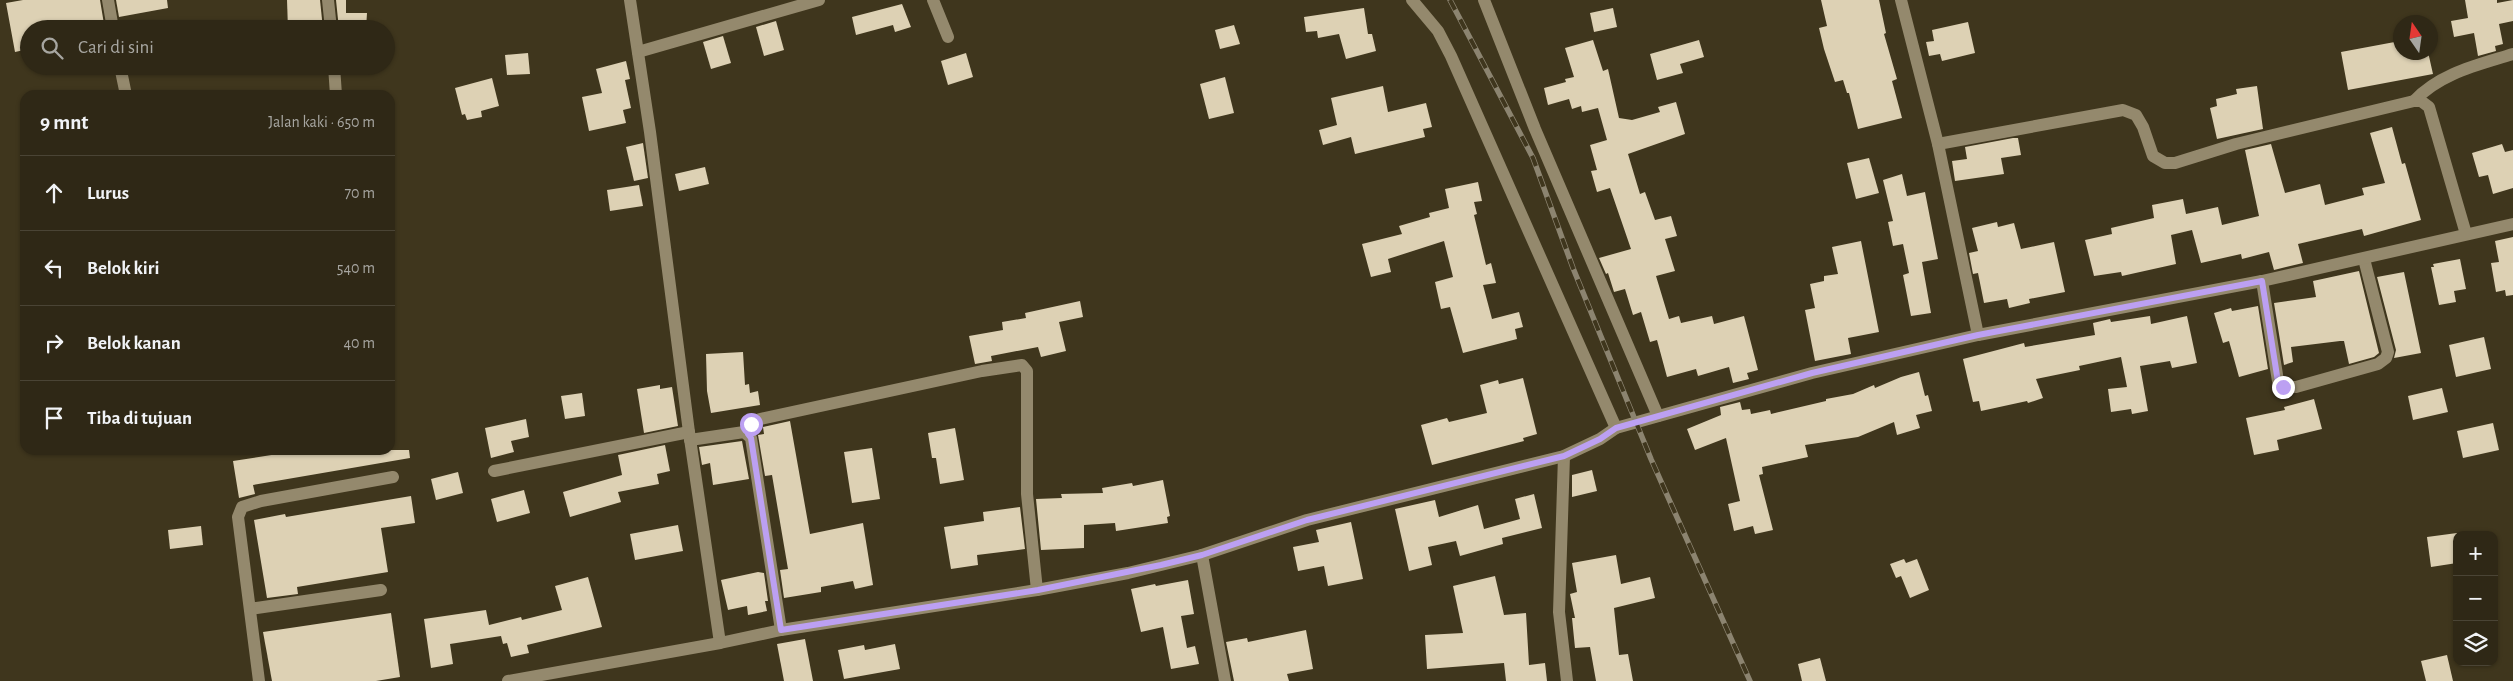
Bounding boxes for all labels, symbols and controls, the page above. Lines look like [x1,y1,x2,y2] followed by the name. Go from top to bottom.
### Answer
[2393,15,2438,60] north arrow
[20,20,395,75] search box
[38,34,66,62] icon: search
[78,38,154,57] text: Cari di sini
[40,112,88,133] text: 9 mnt
[268,114,375,130] text: Jalan kaki · 650 m
[40,179,68,207] icon: ahead
[87,184,129,203] text: Lurus
[344,185,375,201] text: 70 m
[40,254,68,282] icon: left
[87,259,159,278] text: Belok kiri
[337,260,375,276] text: 540 m
[40,329,68,357] icon: right
[87,334,181,353] text: Belok kanan
[343,335,375,351] text: 40 m
[2272,376,2295,399] route end
[40,404,68,432] icon: arrive
[87,409,192,428] text: Tiba di tujuan
[740,413,763,436] route start
[2453,531,2498,666] map controls
[2453,531,2498,576] button: +
[2453,576,2498,621] button: −
[2453,621,2498,666] button: layers

